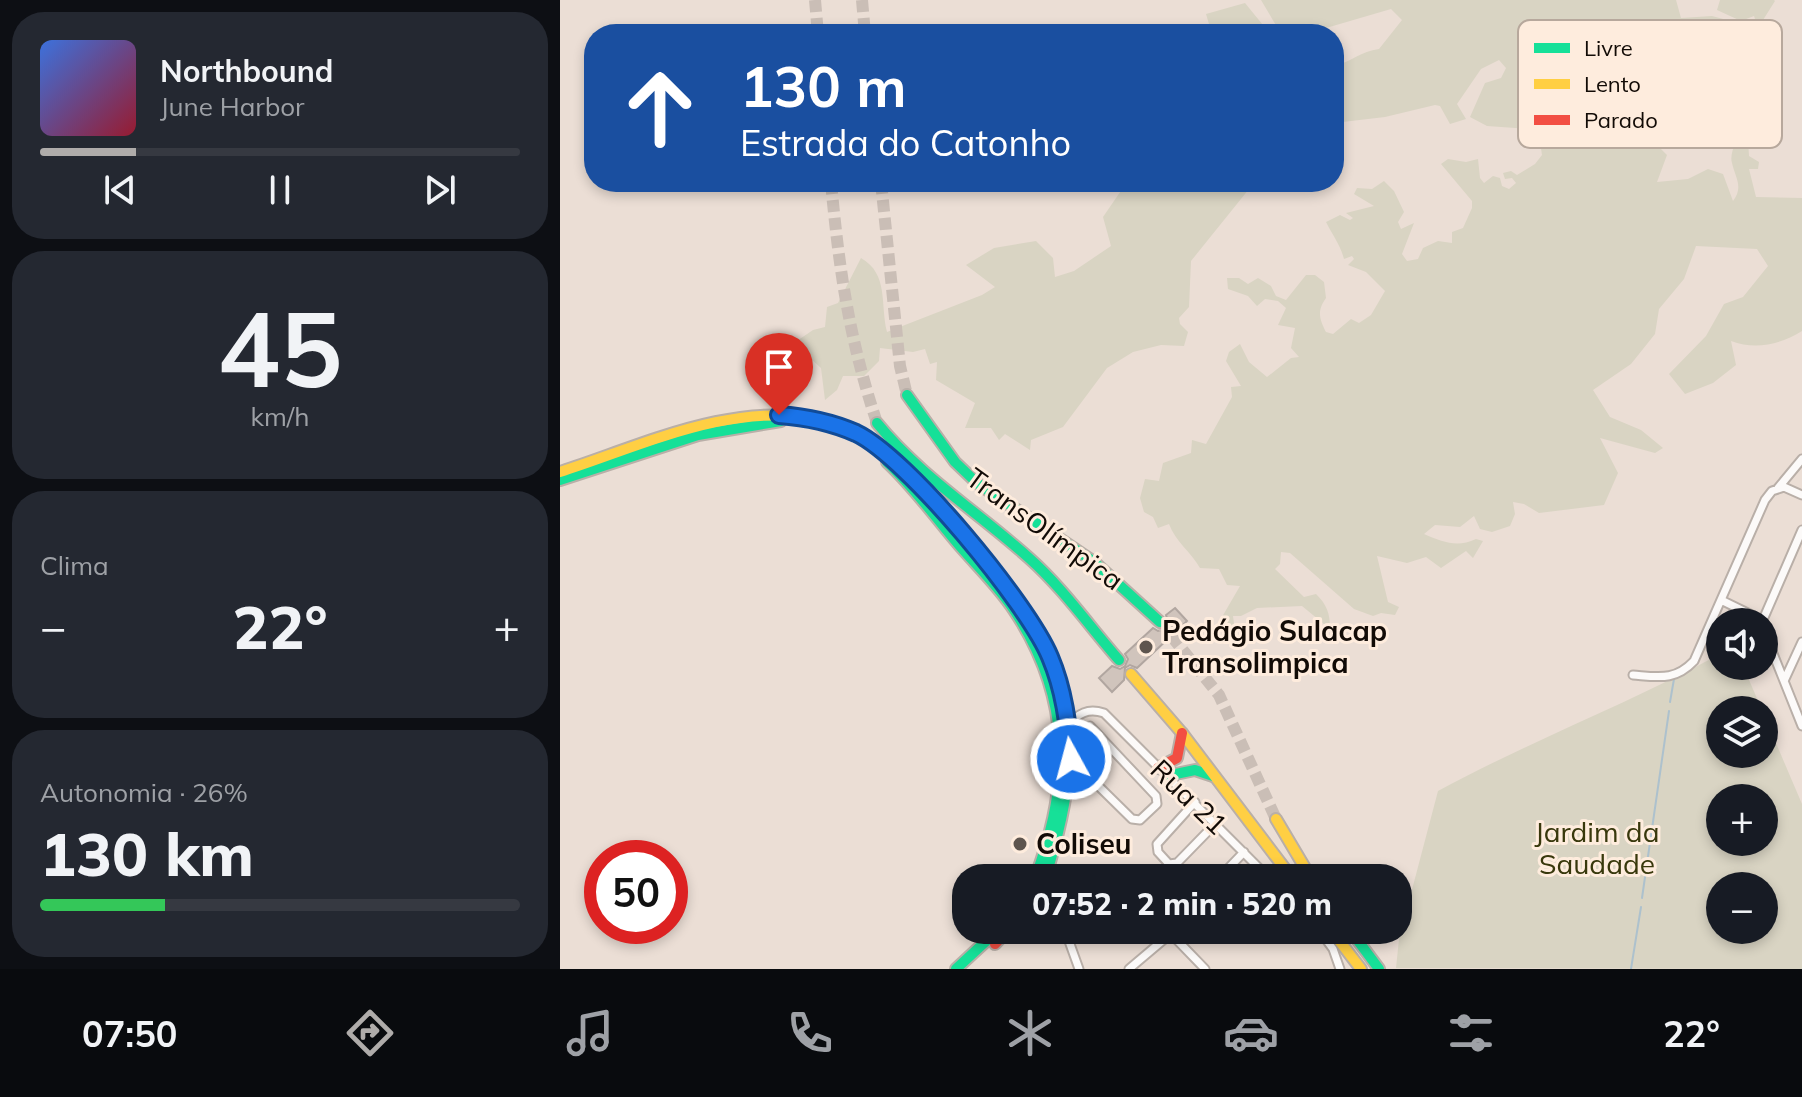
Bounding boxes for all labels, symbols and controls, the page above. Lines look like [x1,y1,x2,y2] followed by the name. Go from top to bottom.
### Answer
[1518,20,1782,148] legend
[1584,34,1633,62] text: Livre
[740,51,907,121] text: 130 m
[160,52,333,90] text: Northbound
[608,56,712,160] icon: ahead
[1584,70,1641,98] text: Lento
[160,90,305,123] text: June Harbor
[1584,106,1658,134] text: Parado
[740,120,1071,165] text: Estrada do Catonho
[98,168,142,212] icon: previous
[258,168,302,212] icon: pause
[418,168,462,212] icon: next
[218,282,342,413] text: 45
[745,333,813,415] pin
[757,345,801,389] icon: arrive
[251,400,309,433] text: km/h
[960,460,1131,597] street label: TransOlímpica
[40,549,109,582] text: Clima
[232,589,328,664] text: 22°
[40,599,66,654] text: −
[494,599,520,654] text: +
[1706,608,1778,944] map controls
[1706,608,1778,680] button: sound
[1162,613,1387,680] place label: Pedágio Sulacap Transolimpica
[1137,638,1155,656] marker: Pedágio Sulacap Transolimpica
[1706,696,1778,768] button: layers
[1029,717,1113,801] position arrow
[1144,752,1235,842] street label: Rua 21
[40,776,248,809] text: Autonomia · 26%
[1706,784,1778,856] button: +
[1535,814,1659,881] park label: Jardim da Saudade
[40,816,254,891] text: 130 km
[1036,826,1131,861] place label: Coliseu
[1011,835,1029,853] marker: Coliseu
[584,840,688,944] speed limit sign: 50
[1706,872,1778,944] button: −
[1032,885,1332,923] text: 07:52 · 2 min · 520 m
[342,1005,398,1061] icon: directions
[562,1005,618,1061] icon: music
[782,1005,838,1061] icon: phone
[1002,1005,1058,1061] icon: climate
[1223,1005,1279,1061] icon: car
[1443,1005,1499,1061] icon: filters
[82,1011,177,1056] text: 07:50
[1663,1011,1720,1056] text: 22°

